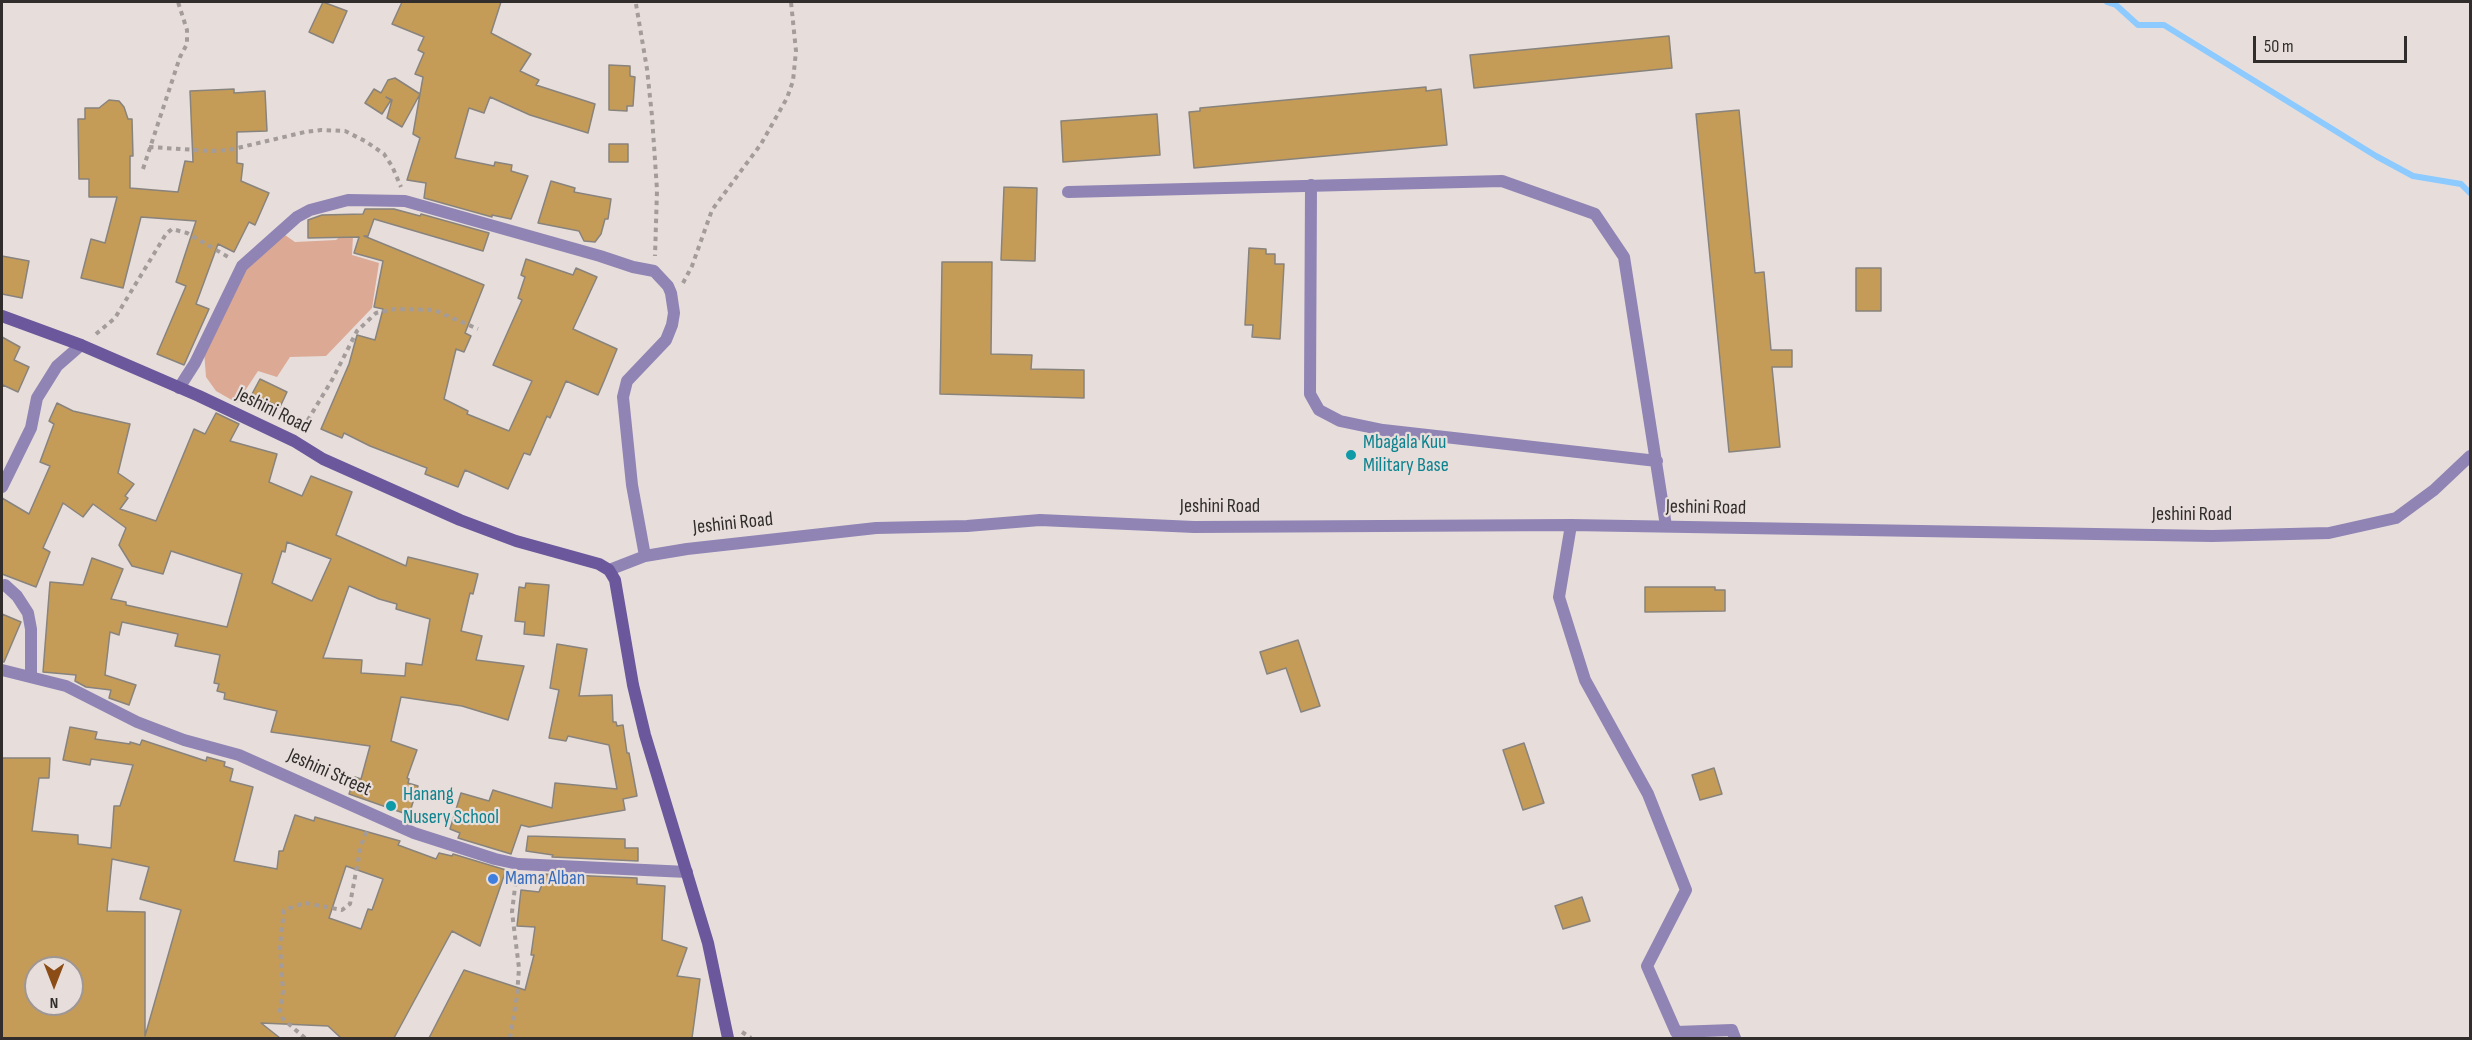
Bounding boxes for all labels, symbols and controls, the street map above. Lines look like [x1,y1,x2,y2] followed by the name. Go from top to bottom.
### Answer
[2256,24,2410,62] scale bar
[2264,36,2294,57] text: 50 m
[232,383,314,439] street label: Jeshini Road
[1363,431,1449,478] place label: Mbagala Kuu Military Base
[1344,448,1358,462] marker: Mbagala Kuu Military Base
[1180,495,1260,519] street label: Jeshini Road
[1666,495,1746,521] street label: Jeshini Road
[2152,503,2232,527] street label: Jeshini Road
[692,508,774,540] street label: Jeshini Road
[283,744,375,802] street label: Jeshini Street
[403,783,499,830] place label: Hanang Nusery School
[384,799,398,813] marker: Hanang Nusery School
[505,867,585,891] place label: Mama Alban
[486,872,500,886] marker: Mama Alban
[24,956,84,1016] north arrow
[50,993,58,1012] text: N

